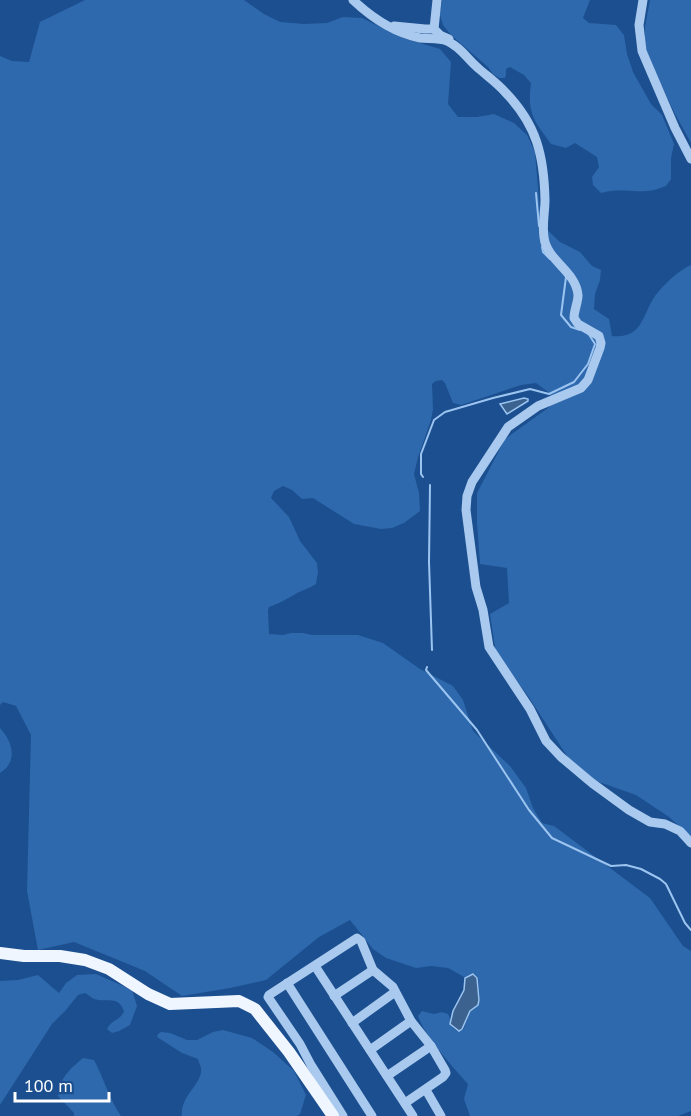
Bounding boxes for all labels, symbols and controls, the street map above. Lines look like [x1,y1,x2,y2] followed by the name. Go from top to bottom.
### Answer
[15,1065,110,1103] scale bar
[24,1074,73,1097] text: 100 m

